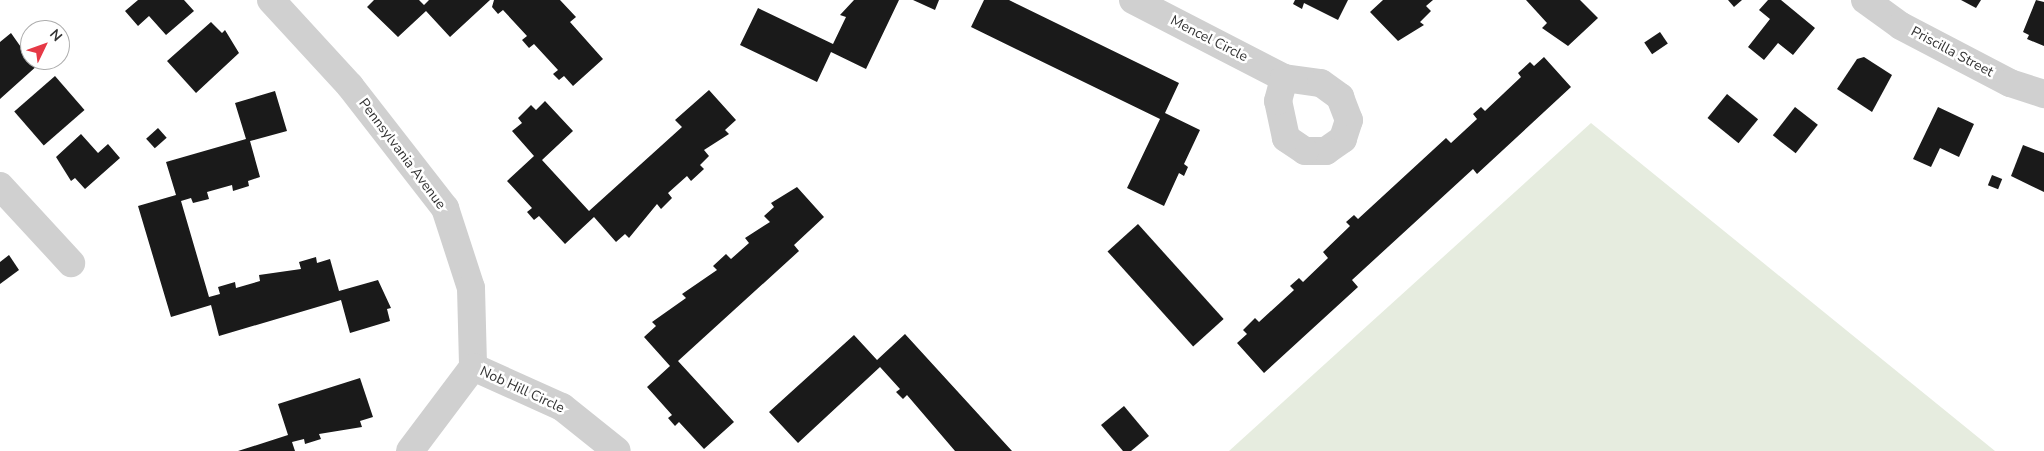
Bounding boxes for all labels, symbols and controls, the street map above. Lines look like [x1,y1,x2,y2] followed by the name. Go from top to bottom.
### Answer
[1168,12,1250,66] street label: Mencel Circle
[20,20,70,70] north arrow
[1908,23,1996,81] street label: Priscilla Street
[45,25,66,46] text: N
[355,95,449,213] street label: Pennsylvania Avenue
[477,363,567,417] street label: Nob Hill Circle

